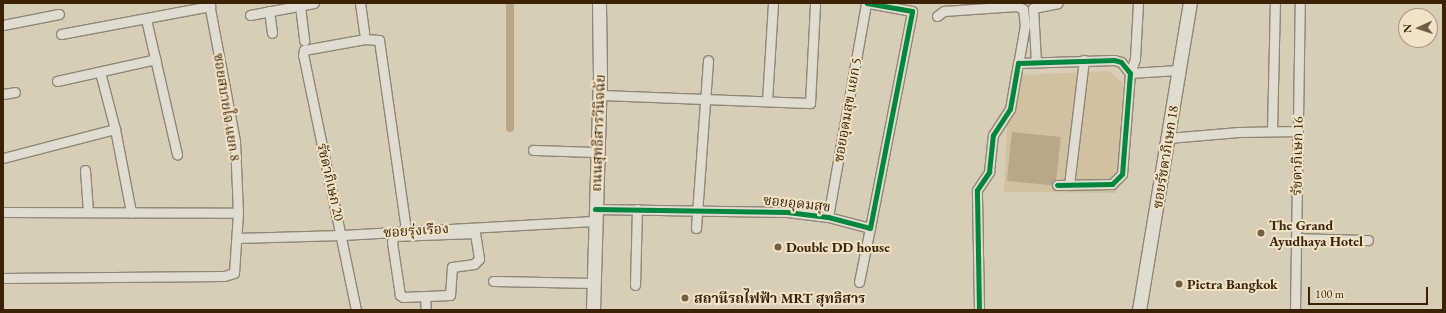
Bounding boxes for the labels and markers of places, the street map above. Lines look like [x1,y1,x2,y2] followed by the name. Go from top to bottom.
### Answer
[1269,217,1363,250] place label: The Grand Ayudhaya Hotel
[1256,228,1266,238] marker: The Grand Ayudhaya Hotel
[786,239,890,255] place label: Double DD house
[773,242,783,252] marker: Double DD house
[1187,276,1278,292] place label: Pietra Bangkok
[1174,279,1184,289] marker: Pietra Bangkok
[694,290,865,306] place label: สถานีรถไฟฟ้า MRT สุทธิสาร
[679,292,691,304] marker: สถานีรถไฟฟ้า MRT สุทธิสาร

